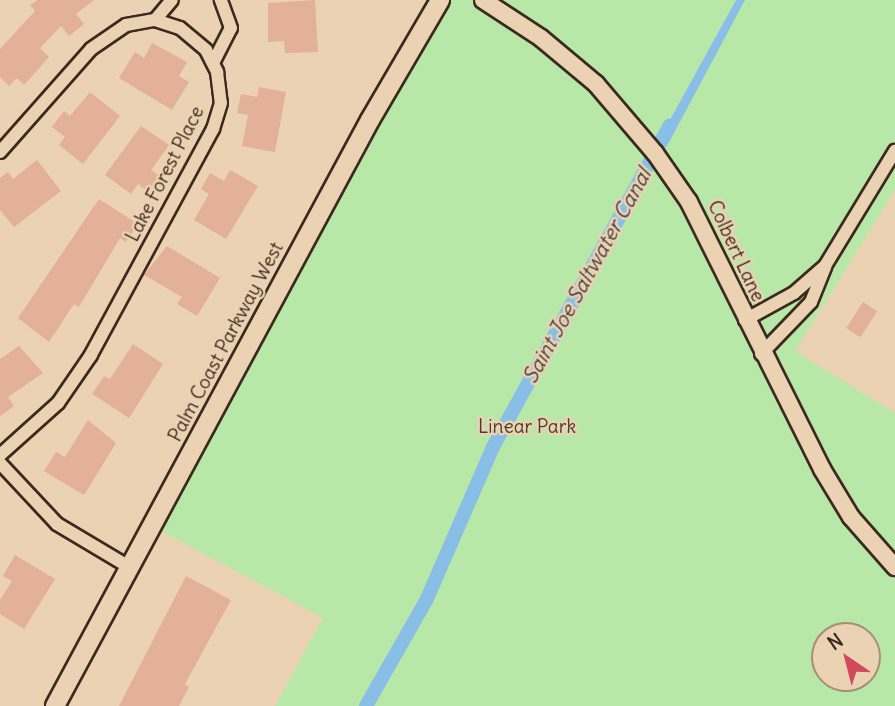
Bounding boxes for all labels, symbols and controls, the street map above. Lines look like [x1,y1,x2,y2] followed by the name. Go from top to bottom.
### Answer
[121,102,209,246] street label: Lake Forest Place
[517,164,657,388] water label: Saint Joe Saltwater Canal
[703,197,769,305] street label: Colbert Lane
[164,238,288,446] street label: Palm Coast Parkway West
[478,416,576,438] park label: Linear Park
[811,622,881,692] north arrow
[823,628,847,655] text: N

